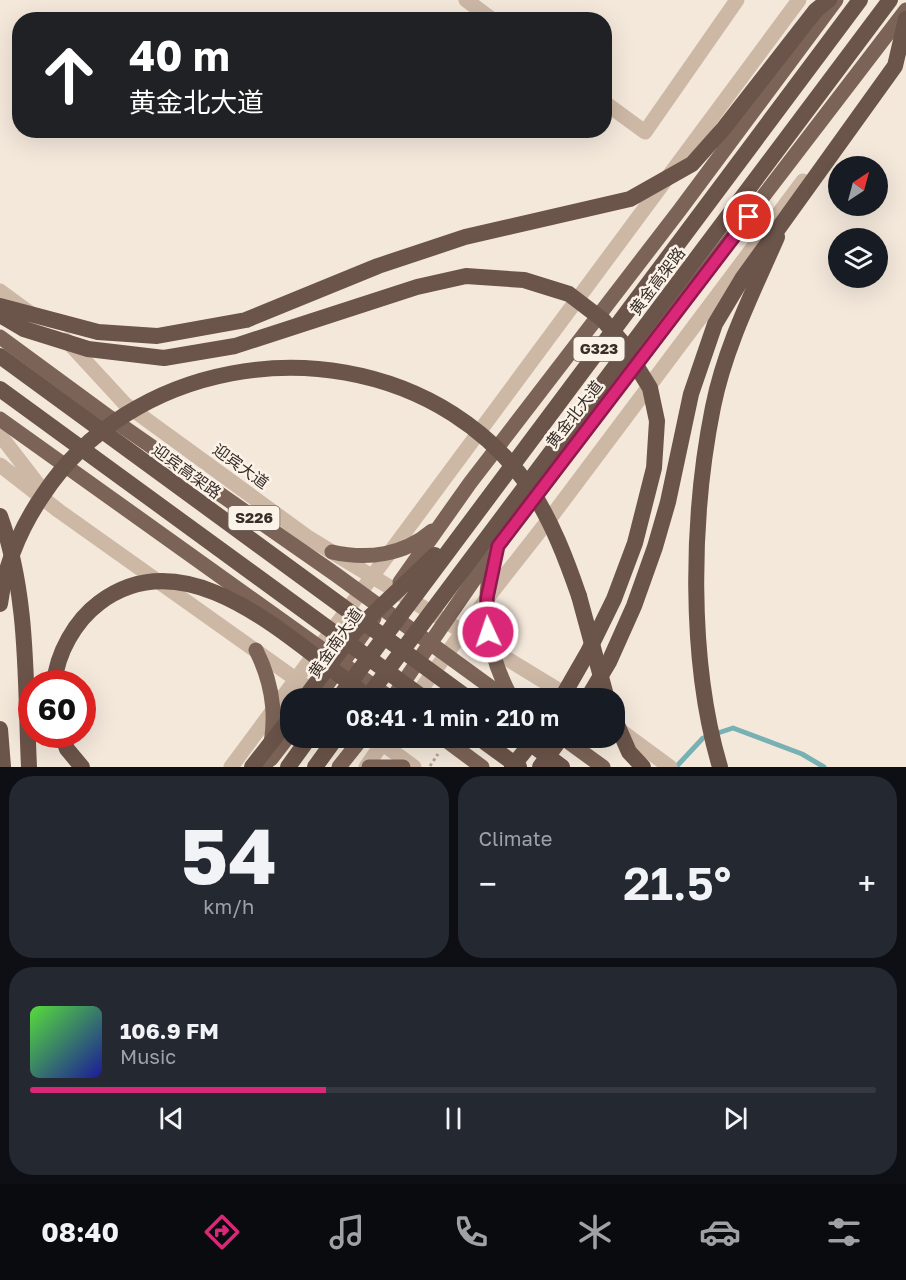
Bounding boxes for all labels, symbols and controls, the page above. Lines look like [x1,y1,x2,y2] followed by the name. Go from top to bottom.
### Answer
[129,30,230,80] text: 40 m
[30,36,108,114] icon: ahead
[129,86,264,118] text: 黄金北大道
[828,156,888,216] north arrow
[828,156,888,288] map controls
[723,191,774,242] pin
[732,200,765,233] icon: arrive
[828,228,888,288] button: layers
[625,243,689,319] street label: 黄金高架路
[574,337,624,361] road number: G323
[541,376,607,452] street label: 黄金北大道
[149,439,225,503] street label: 迎宾高架路
[209,439,273,493] street label: 迎宾大道
[228,506,280,530] road number: S226
[456,600,520,664] position arrow
[304,604,366,682] street label: 黄金南大道
[18,670,96,748] speed limit sign: 60
[346,704,559,731] text: 08:41 · 1 min · 210 m
[181,808,277,901] text: 54
[479,826,552,850] text: Climate
[623,856,731,910] text: 21.5°
[479,864,497,903] text: −
[858,864,876,903] text: +
[203,894,254,918] text: km/h
[120,1017,219,1044] text: 106.9 FM
[120,1044,176,1068] text: Music
[155,1102,188,1135] icon: previous
[437,1102,470,1135] icon: pause
[719,1102,752,1135] icon: next
[201,1211,243,1253] icon: directions
[326,1211,368,1253] icon: music
[450,1211,492,1253] icon: phone
[574,1211,616,1253] icon: climate
[699,1211,741,1253] icon: car
[823,1211,865,1253] icon: filters
[41,1216,119,1248] text: 08:40

